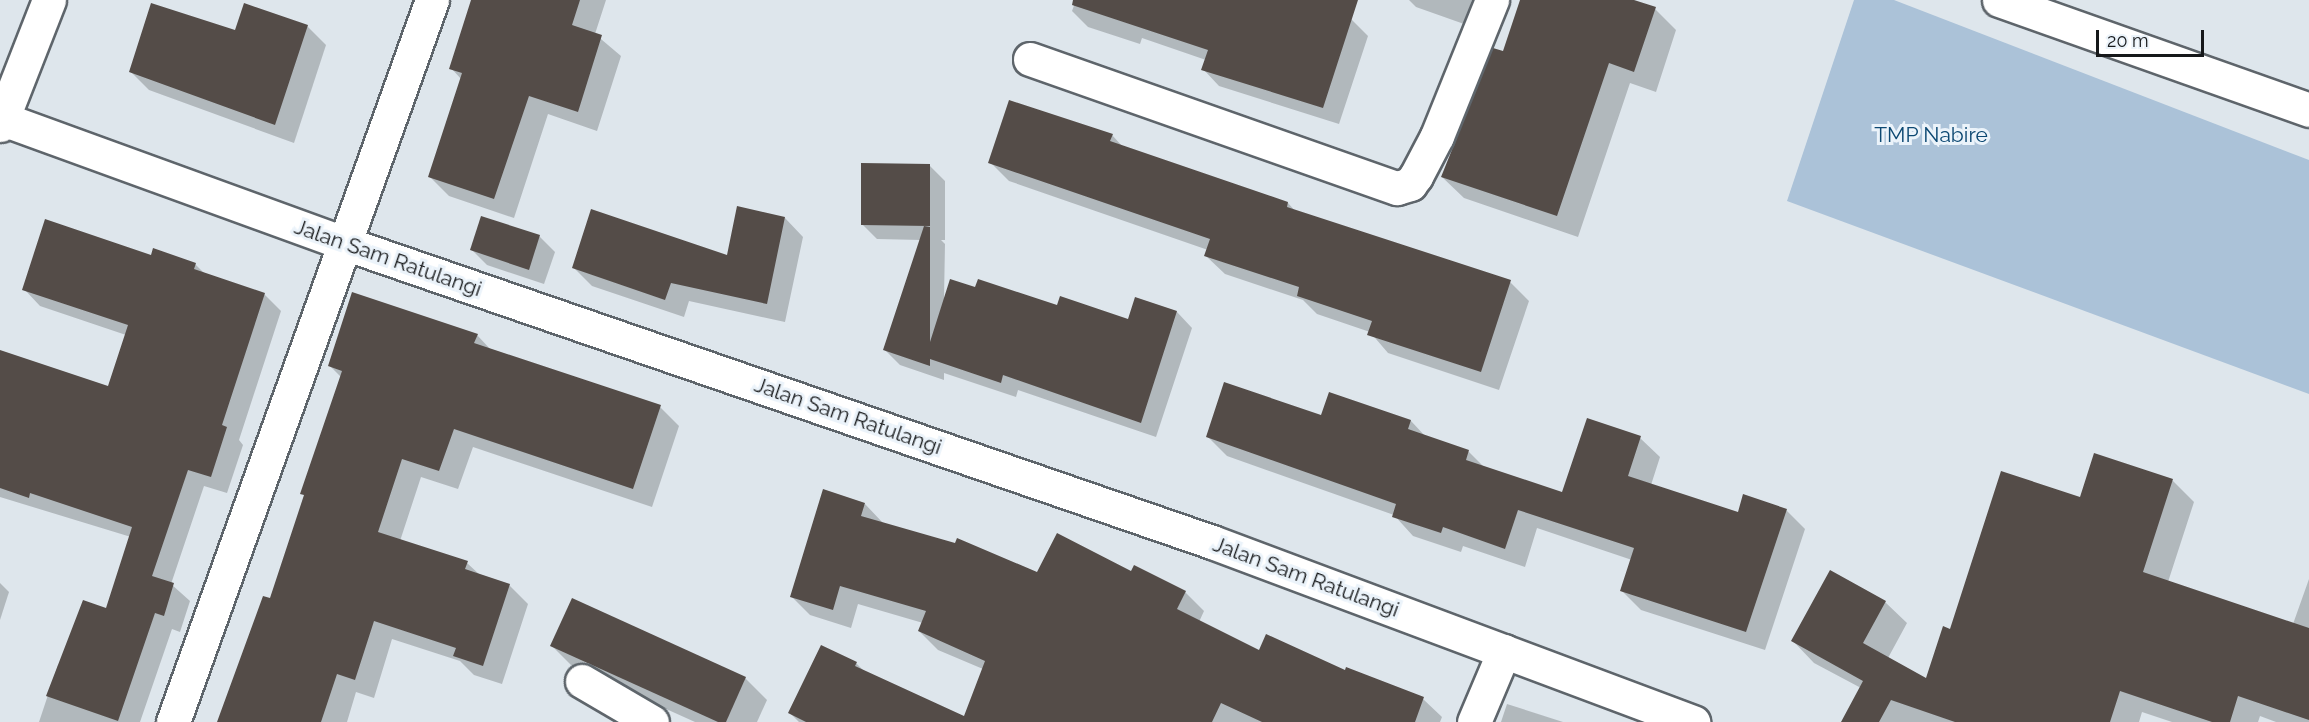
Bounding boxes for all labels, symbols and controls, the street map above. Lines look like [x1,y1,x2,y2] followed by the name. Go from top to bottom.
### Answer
[2099,18,2207,56] scale bar
[2107,30,2149,51] text: 20 m
[1874,122,1988,148] park label: TMP Nabire
[291,214,485,302] street label: Jalan Sam Ratulangi
[751,372,945,460] street label: Jalan Sam Ratulangi
[1209,532,1403,622] street label: Jalan Sam Ratulangi

